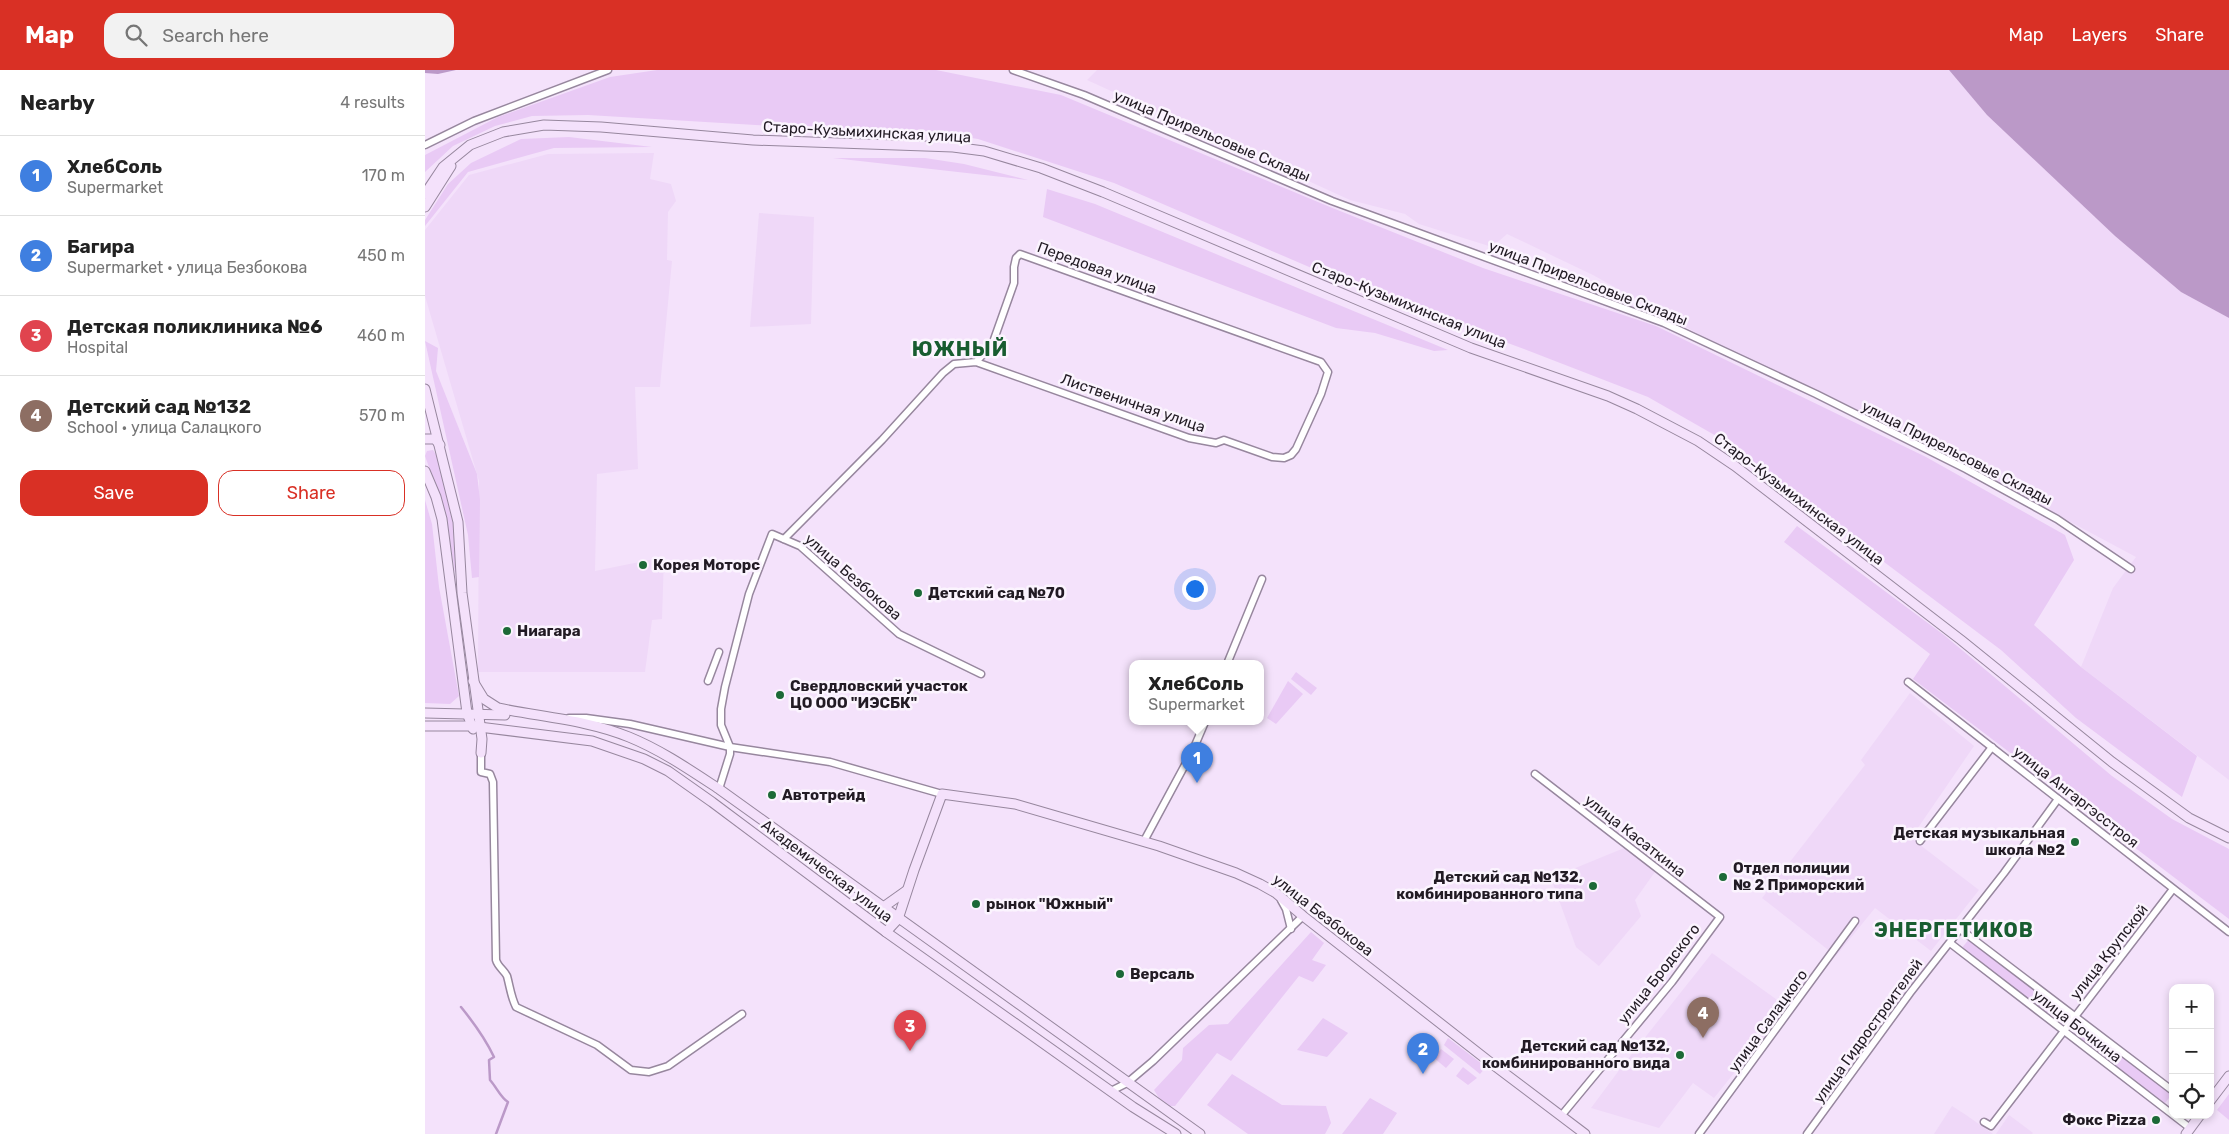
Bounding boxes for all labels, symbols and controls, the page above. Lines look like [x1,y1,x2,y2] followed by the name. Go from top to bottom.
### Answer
[104,13,454,58] search box
[25,21,74,49] text: Map
[122,21,150,49] icon: search
[162,24,269,47] text: Search here
[2009,24,2044,46] text: Map
[2072,24,2127,46] text: Layers
[2155,24,2204,46] text: Share
[1111,86,1313,186] street label: улица Прирельсовые Склады
[20,90,95,115] text: Nearby
[340,93,405,112] text: 4 results
[763,118,971,146] street label: Старо-Кузьмихинская улица
[67,155,162,178] text: ХлебСоль
[32,166,40,185] text: 1
[362,166,405,185] text: 170 m
[67,178,163,197] text: Supermarket
[67,235,135,258] text: Багира
[1486,237,1690,329] street label: улица Прирельсовые Склады
[1035,238,1159,298] street label: Передовая улица
[31,246,41,265] text: 2
[357,246,405,265] text: 450 m
[67,258,307,277] text: Supermarket · улица Безбокова
[1309,258,1509,352] street label: Старо-Кузьмихинская улица
[67,315,323,338] text: Детская поликлиника №6
[31,326,41,345] text: 3
[357,326,405,345] text: 460 m
[912,337,1008,361] district label: ЮЖНЫЙ
[67,338,128,357] text: Hospital
[1058,370,1208,436] street label: Лиственичная улица
[67,395,251,418] text: Детский сад №132
[1859,397,2055,509] street label: улица Прирельсовые Склады
[31,406,41,425] text: 4
[359,406,405,425] text: 570 m
[67,418,262,437] text: School · улица Салацкого
[1710,429,1888,569] street label: Старо-Кузьмихинская улица
[20,470,208,516] button: Save
[218,470,405,516] button: Share
[801,530,905,624] street label: улица Безбокова
[653,556,760,574] place label: Корея Моторс
[637,559,649,571] marker: Корея Моторс
[1182,576,1208,602] your location
[928,584,1065,602] place label: Детский сад №70
[912,587,924,599] marker: Детский сад №70
[517,622,581,640] place label: Ниагара
[501,625,513,637] marker: Ниагара
[1129,660,1264,725] popup
[1148,672,1244,695] text: ХлебСоль
[790,677,968,712] place label: Свердловский участок ЦО ООО "ИЭСБК"
[774,689,786,701] marker: Свердловский участок ЦО ООО "ИЭСБК"
[1148,695,1245,714] text: Supermarket
[1181,742,1213,783] pin: 1
[2010,742,2142,852] street label: улица Ангаргэсстроя
[782,786,865,804] place label: Автотрейд
[766,789,778,801] marker: Автотрейд
[1581,791,1689,881] street label: улица Касаткина
[758,816,896,926] street label: Академическая улица
[1893,824,2065,859] place label: Детская музыкальная школа №2
[2069,836,2081,848] marker: Детская музыкальная школа №2
[1733,859,1864,894] place label: Отдел полиции № 2 Приморский
[1396,868,1583,903] place label: Детский сад №132, комбинированного типа
[1269,870,1377,960] street label: улица Безбокова
[1717,871,1729,883] marker: Отдел полиции № 2 Приморский
[1587,880,1599,892] marker: Детский сад №132, комбинированного типа
[986,895,1113,913] place label: рынок "Южный"
[970,898,982,910] marker: рынок "Южный"
[2066,901,2152,1003] street label: улица Крупской
[1874,918,2034,942] district label: ЭНЕРГЕТИКОВ
[1614,920,1704,1028] street label: улица Бродского
[1810,955,1926,1107] street label: улица Гидростроителей
[1130,965,1195,983] place label: Версаль
[1725,966,1811,1076] street label: улица Салацкого
[1114,968,1126,980] marker: Версаль
[2169,984,2214,1119] map controls
[2169,984,2214,1029] button: +
[2029,986,2125,1066] street label: улица Бочкина
[1687,997,1719,1038] pin: 4
[894,1010,926,1051] pin: 3
[2169,1029,2214,1074] button: −
[1407,1033,1439,1074] pin: 2
[1482,1037,1670,1072] place label: Детский сад №132, комбинированного вида
[1674,1049,1686,1061] marker: Детский сад №132, комбинированного вида
[2169,1074,2214,1119] button: locate
[2062,1111,2146,1129] place label: Фокс Pizza
[2150,1114,2162,1126] marker: Фокс Pizza

